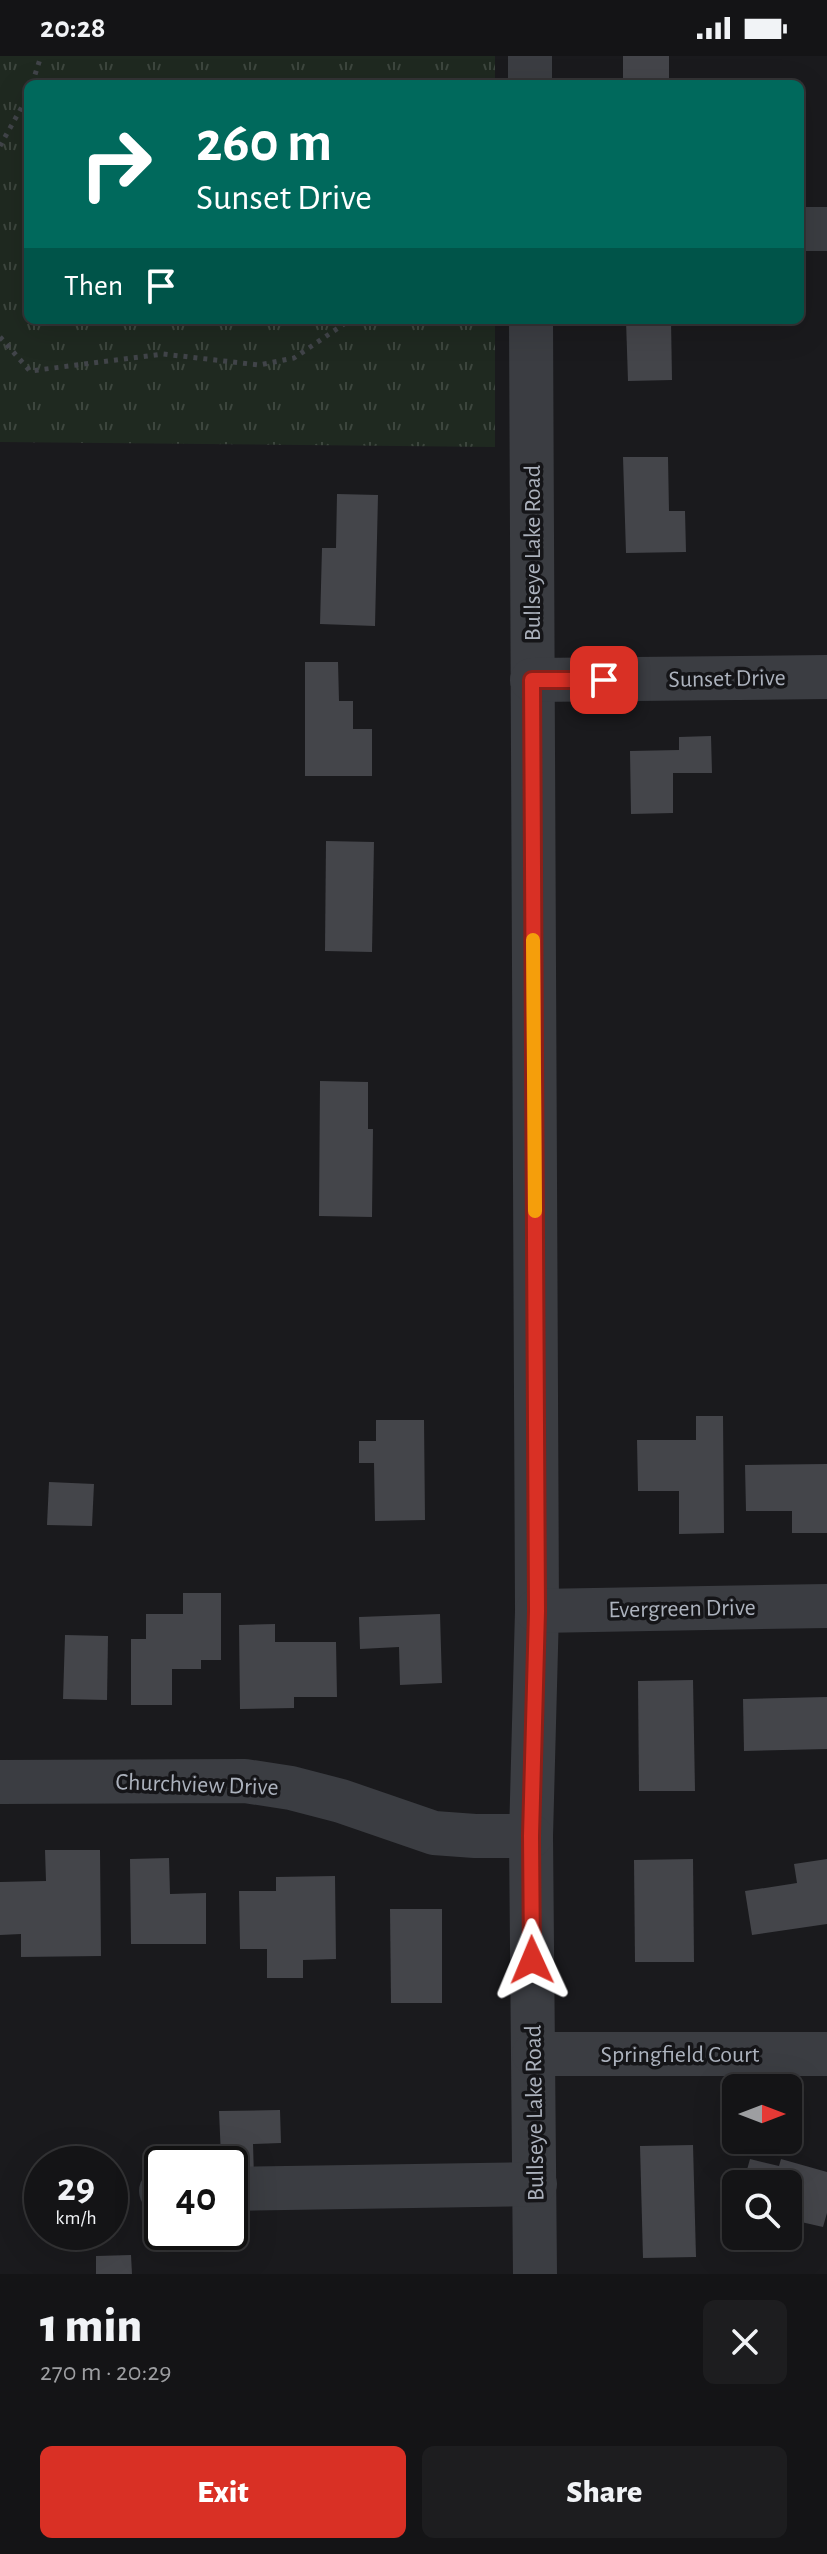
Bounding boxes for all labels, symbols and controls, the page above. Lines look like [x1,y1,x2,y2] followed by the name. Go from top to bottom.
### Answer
[40,13,106,43] text: 20:28
[64,112,168,216] icon: right
[196,115,332,171] text: 260 m
[196,180,372,216] text: Sunset Drive
[139,264,183,308] icon: arrive
[64,271,123,301] text: Then
[521,465,545,641] street label: Bullseye Lake Road
[570,646,638,714] pin
[582,658,626,702] icon: arrive
[668,666,786,692] street label: Sunset Drive
[608,1596,756,1622] street label: Evergreen Drive
[115,1770,279,1800] street label: Churchview Drive
[490,1918,574,2002] position arrow
[521,2025,549,2201] street label: Bullseye Lake Road
[601,2043,760,2067] street label: Springfield Court
[722,2074,802,2154] north arrow
[722,2074,802,2250] map controls
[144,2146,248,2250] speed limit sign: 40
[57,2168,95,2208] text: 29
[722,2170,802,2250] button: search
[55,2208,97,2228] text: km/h
[703,2300,787,2384] button: close
[40,2303,142,2351] text: 1 min
[40,2359,172,2385] text: 270 m · 20:29
[40,2446,406,2538] button: Exit
[422,2446,787,2538] button: Share

